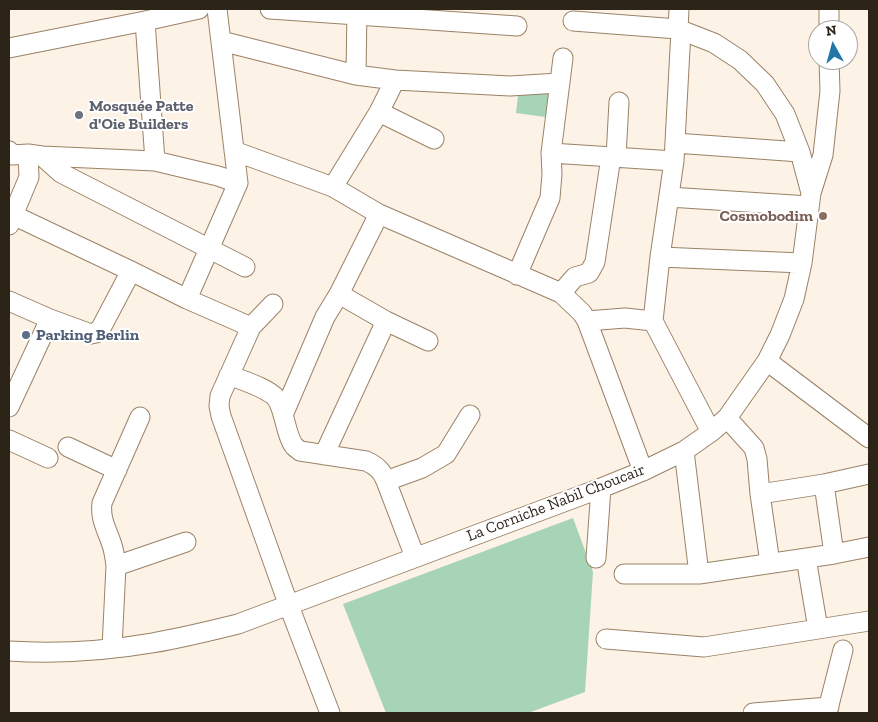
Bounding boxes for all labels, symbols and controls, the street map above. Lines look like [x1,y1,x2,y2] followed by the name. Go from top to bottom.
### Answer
[808,20,858,70] north arrow
[825,22,838,40] text: N
[89,96,193,134] place label: Mosquée Patte d'Oie Builders
[73,109,85,121] marker: Mosquée Patte d'Oie Builders
[719,206,813,226] place label: Cosmobodim
[817,210,829,222] marker: Cosmobodim
[36,325,139,345] place label: Parking Berlin
[20,329,32,341] marker: Parking Berlin
[464,460,648,546] street label: La Corniche Nabil Choucair

